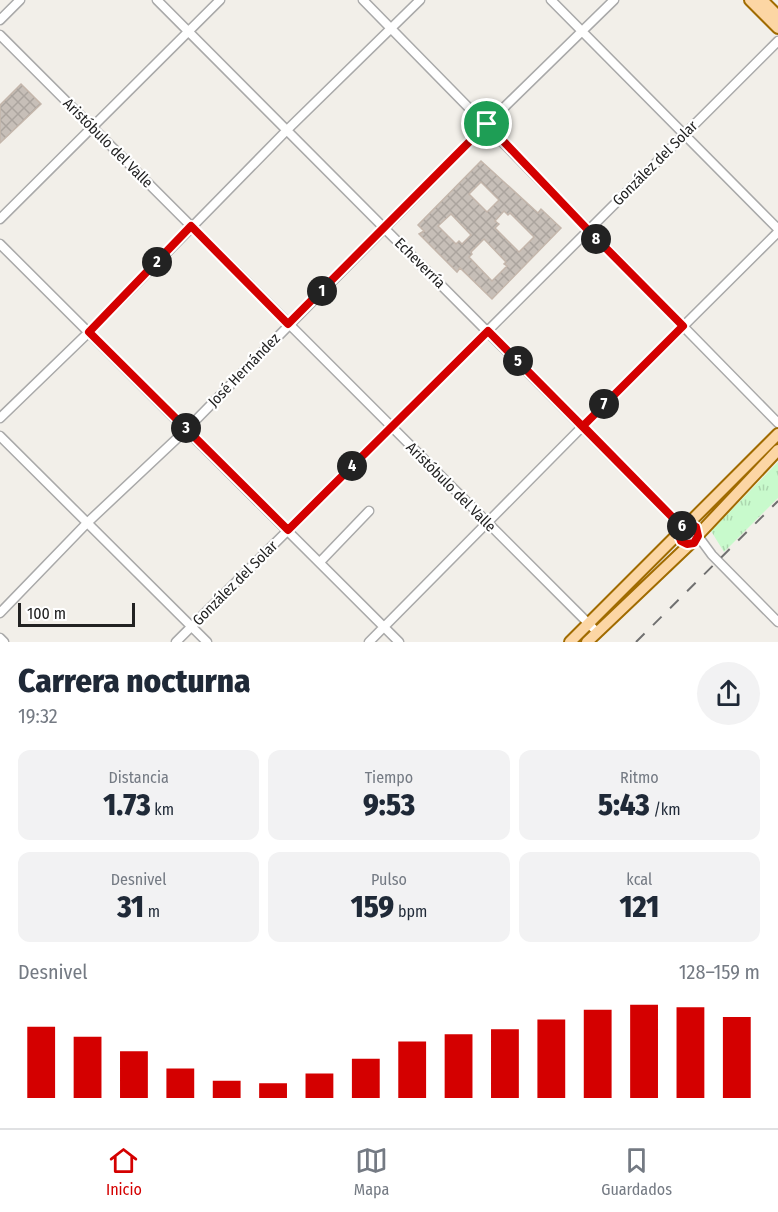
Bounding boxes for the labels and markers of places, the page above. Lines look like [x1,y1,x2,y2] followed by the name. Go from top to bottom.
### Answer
[461,98,512,149] pin
[581,224,611,254] pin: 8
[142,247,172,277] pin: 2
[307,276,337,306] pin: 1
[503,346,533,376] pin: 5
[589,389,619,419] pin: 7
[171,413,201,443] pin: 3
[337,451,367,481] pin: 4
[667,511,697,541] pin: 6

